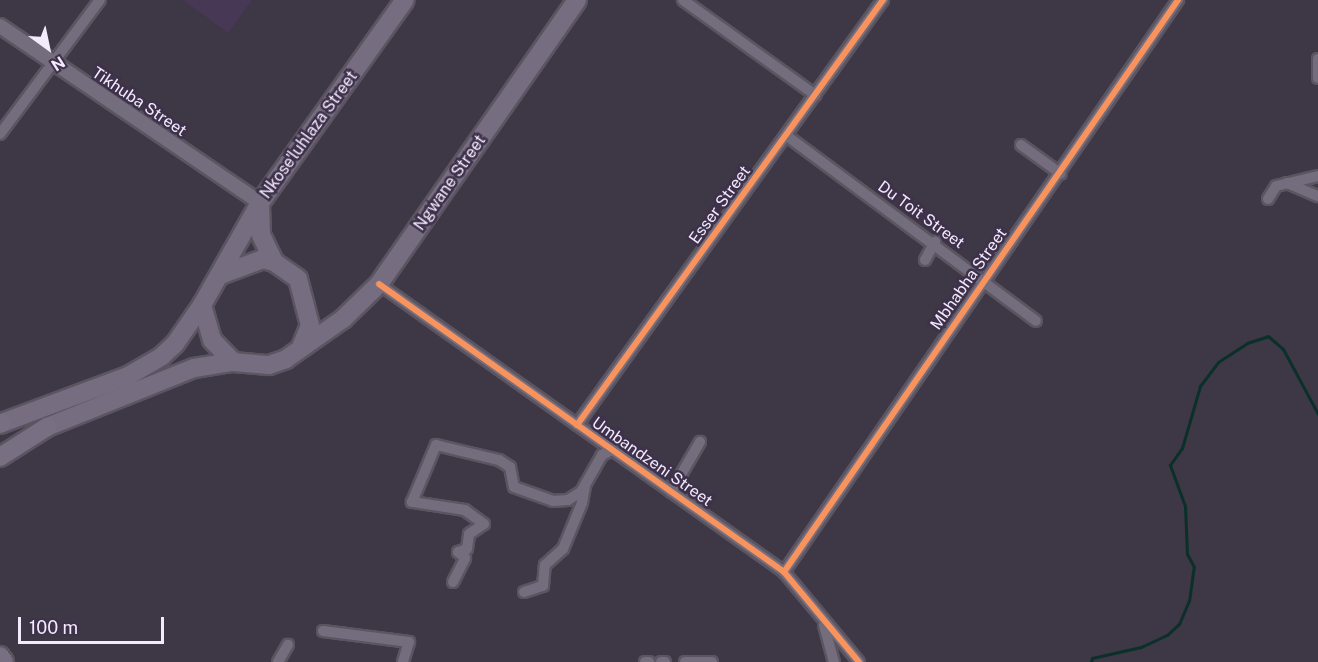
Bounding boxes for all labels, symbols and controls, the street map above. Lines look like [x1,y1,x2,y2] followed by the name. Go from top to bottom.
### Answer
[18,18,78,78] north arrow
[48,52,69,75] text: N
[88,63,190,141] street label: Tikhuba Street
[256,67,362,203] street label: Nkose'luhlaza Street
[410,132,490,234] street label: Ngwane Street
[685,162,755,248] street label: Esser Street
[874,177,968,253] street label: Du Toit Street
[927,224,1011,334] street label: Mbhabha Street
[588,413,716,511] street label: Umbandzeni Street
[21,605,166,643] scale bar
[29,617,78,638] text: 100 m

